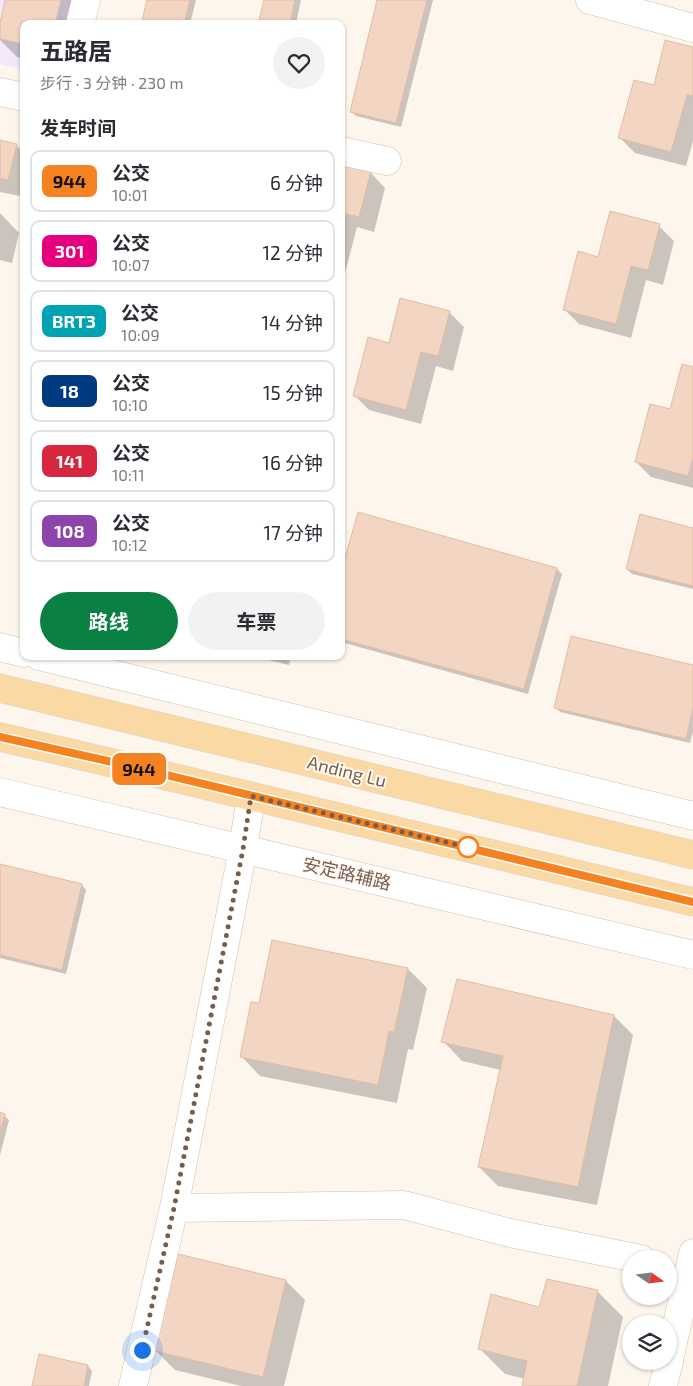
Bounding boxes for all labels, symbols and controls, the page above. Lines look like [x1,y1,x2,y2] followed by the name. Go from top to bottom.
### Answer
[40,36,112,65] text: 五路居
[273,37,325,89] button: heart
[40,73,183,92] text: 步行 · 3 分钟 · 230 m
[40,116,116,139] text: 发车时间
[112,161,150,184] text: 公交
[53,170,86,192] text: 944
[270,171,323,194] text: 6 分钟
[112,185,148,204] text: 10:01
[112,231,150,254] text: 公交
[55,240,84,262] text: 301
[263,241,323,264] text: 12 分钟
[112,255,150,274] text: 10:07
[121,301,159,324] text: 公交
[52,310,96,332] text: BRT3
[262,311,323,334] text: 14 分钟
[121,325,160,344] text: 10:09
[112,371,150,394] text: 公交
[60,380,79,402] text: 18
[263,381,323,404] text: 15 分钟
[112,395,148,414] text: 10:10
[112,441,150,464] text: 公交
[56,450,83,472] text: 141
[262,451,323,474] text: 16 分钟
[112,465,145,484] text: 10:11
[112,511,150,534] text: 公交
[54,520,85,542] text: 108
[263,521,323,544] text: 17 分钟
[112,535,147,554] text: 10:12
[40,592,178,650] button: 路线
[188,592,325,650] button: 车票
[305,751,389,791] street label: Anding Lu
[110,753,168,785] line badge: 944
[122,758,156,780] text: 944
[457,836,479,858] unlabelled marker
[301,852,393,894] street label: 安定路辅路
[622,1250,678,1305] north arrow
[622,1250,677,1370] map controls
[622,1315,677,1370] button: layers
[130,1338,155,1363] your location

